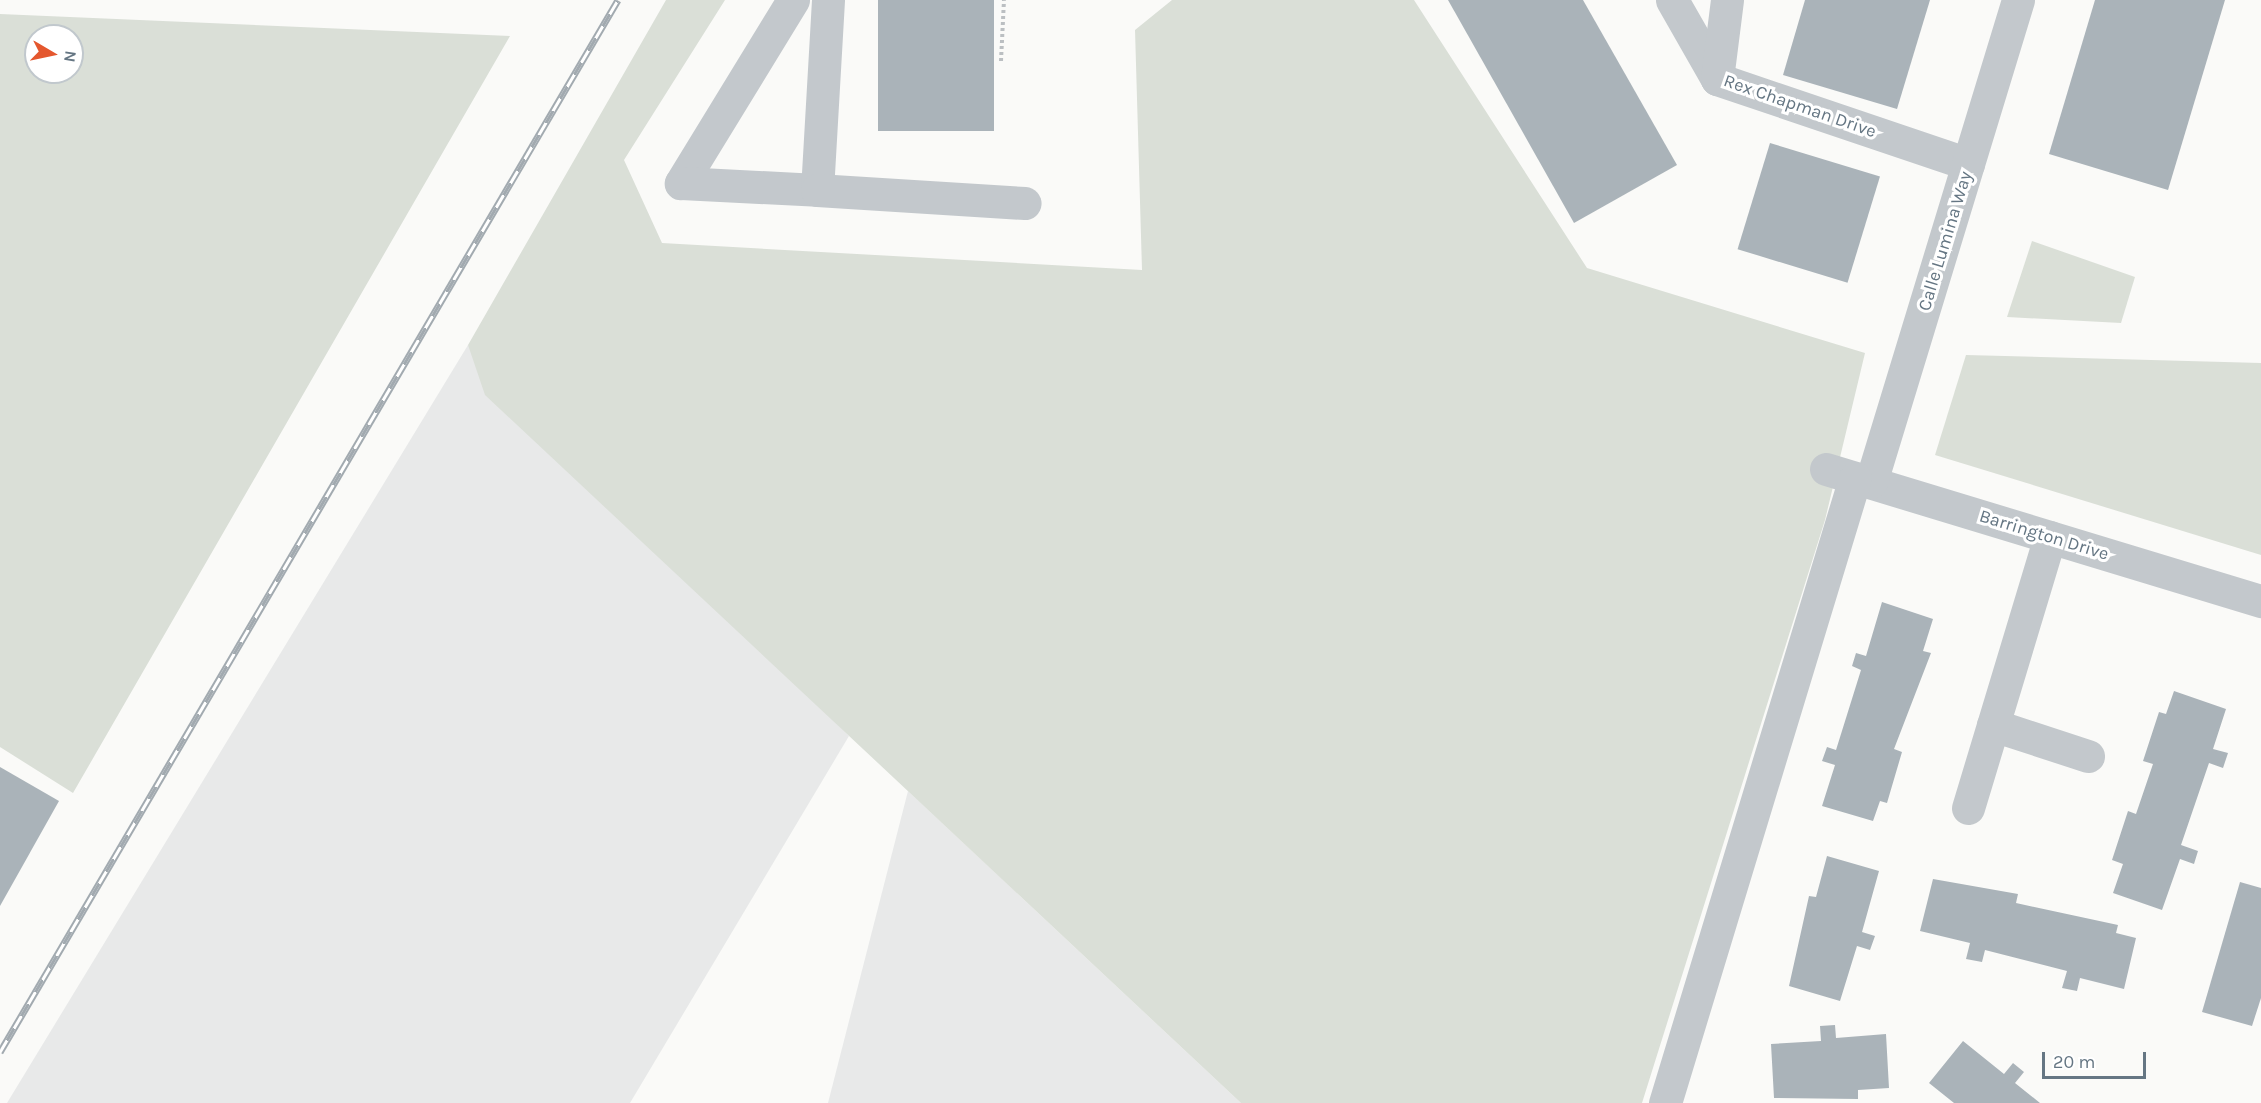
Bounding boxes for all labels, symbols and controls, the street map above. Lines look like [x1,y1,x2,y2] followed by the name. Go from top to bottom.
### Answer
[24,24,84,84] north arrow
[60,49,81,64] text: N
[1721,70,1879,142] street label: Rex Chapman Drive
[1913,169,1977,313] street label: Calle Lumina Way
[1977,505,2111,565] street label: Barrington Drive
[2045,1040,2148,1078] scale bar
[2053,1051,2095,1073] text: 20 m

